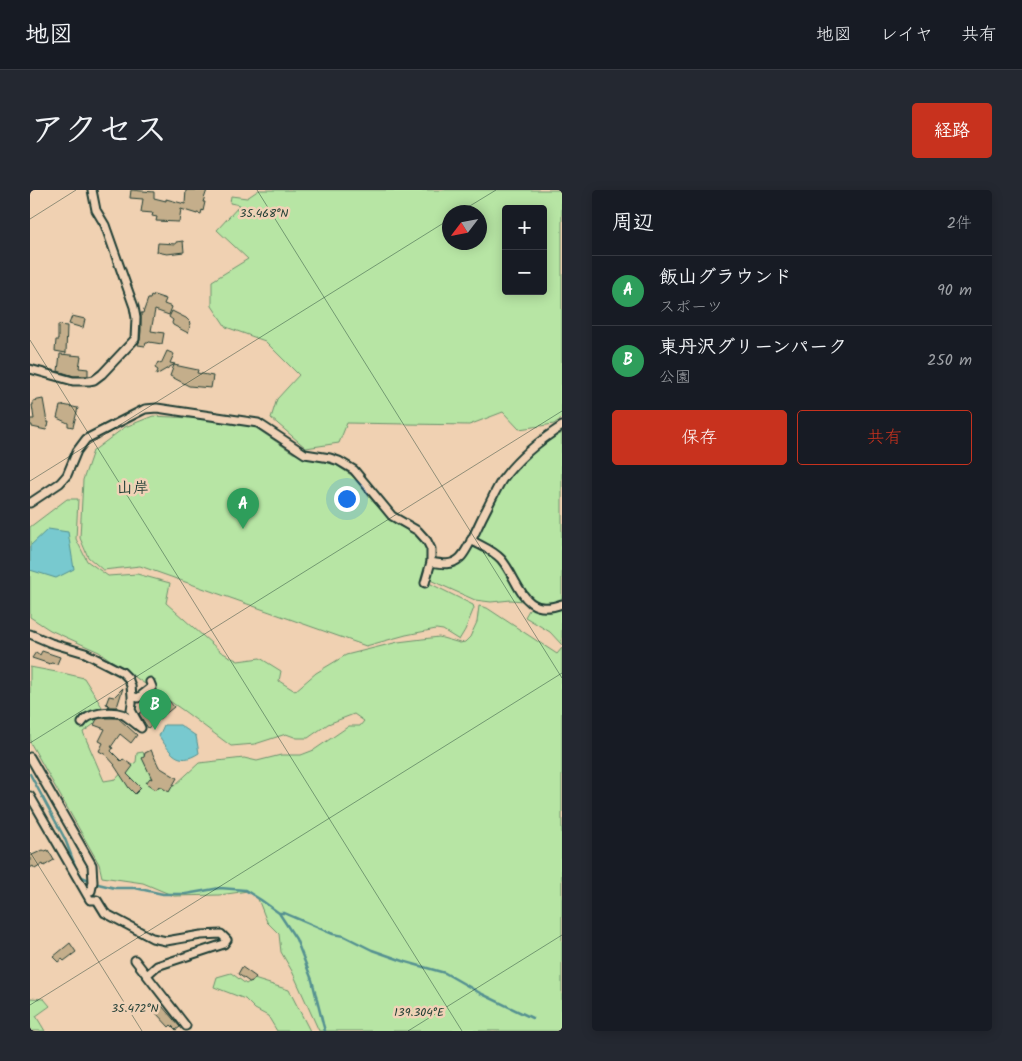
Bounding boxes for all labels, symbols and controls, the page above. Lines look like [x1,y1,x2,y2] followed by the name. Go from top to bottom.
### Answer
[25,16,73,55] text: 地図
[816,21,852,50] text: 地図
[880,21,933,50] text: レイヤ
[961,21,997,50] text: 共有
[912,103,992,158] button: 経路
[30,104,168,160] text: アクセス
[240,204,288,223] text: 35.468°N
[442,205,487,250] north arrow
[502,205,547,295] map controls
[502,205,547,250] button: +
[612,207,654,240] text: 周辺
[947,211,972,236] text: 2件
[502,250,547,295] button: −
[659,263,792,293] text: 飯山グラウンド
[623,278,633,303] text: A
[937,278,972,303] text: 90 m
[659,295,723,320] text: スポーツ
[659,333,847,363] text: 東丹沢グリーンパーク
[623,348,633,373] text: B
[927,348,972,373] text: 250 m
[659,365,691,390] text: 公園
[612,410,787,465] button: 保存
[797,410,972,465] button: 共有
[117,476,149,501] district label: 山岸
[334,486,360,512] your location
[227,488,259,529] pin: A
[139,689,171,730] pin: B
[111,999,159,1018] text: 35.472°N
[394,1003,445,1022] text: 139.304°E

